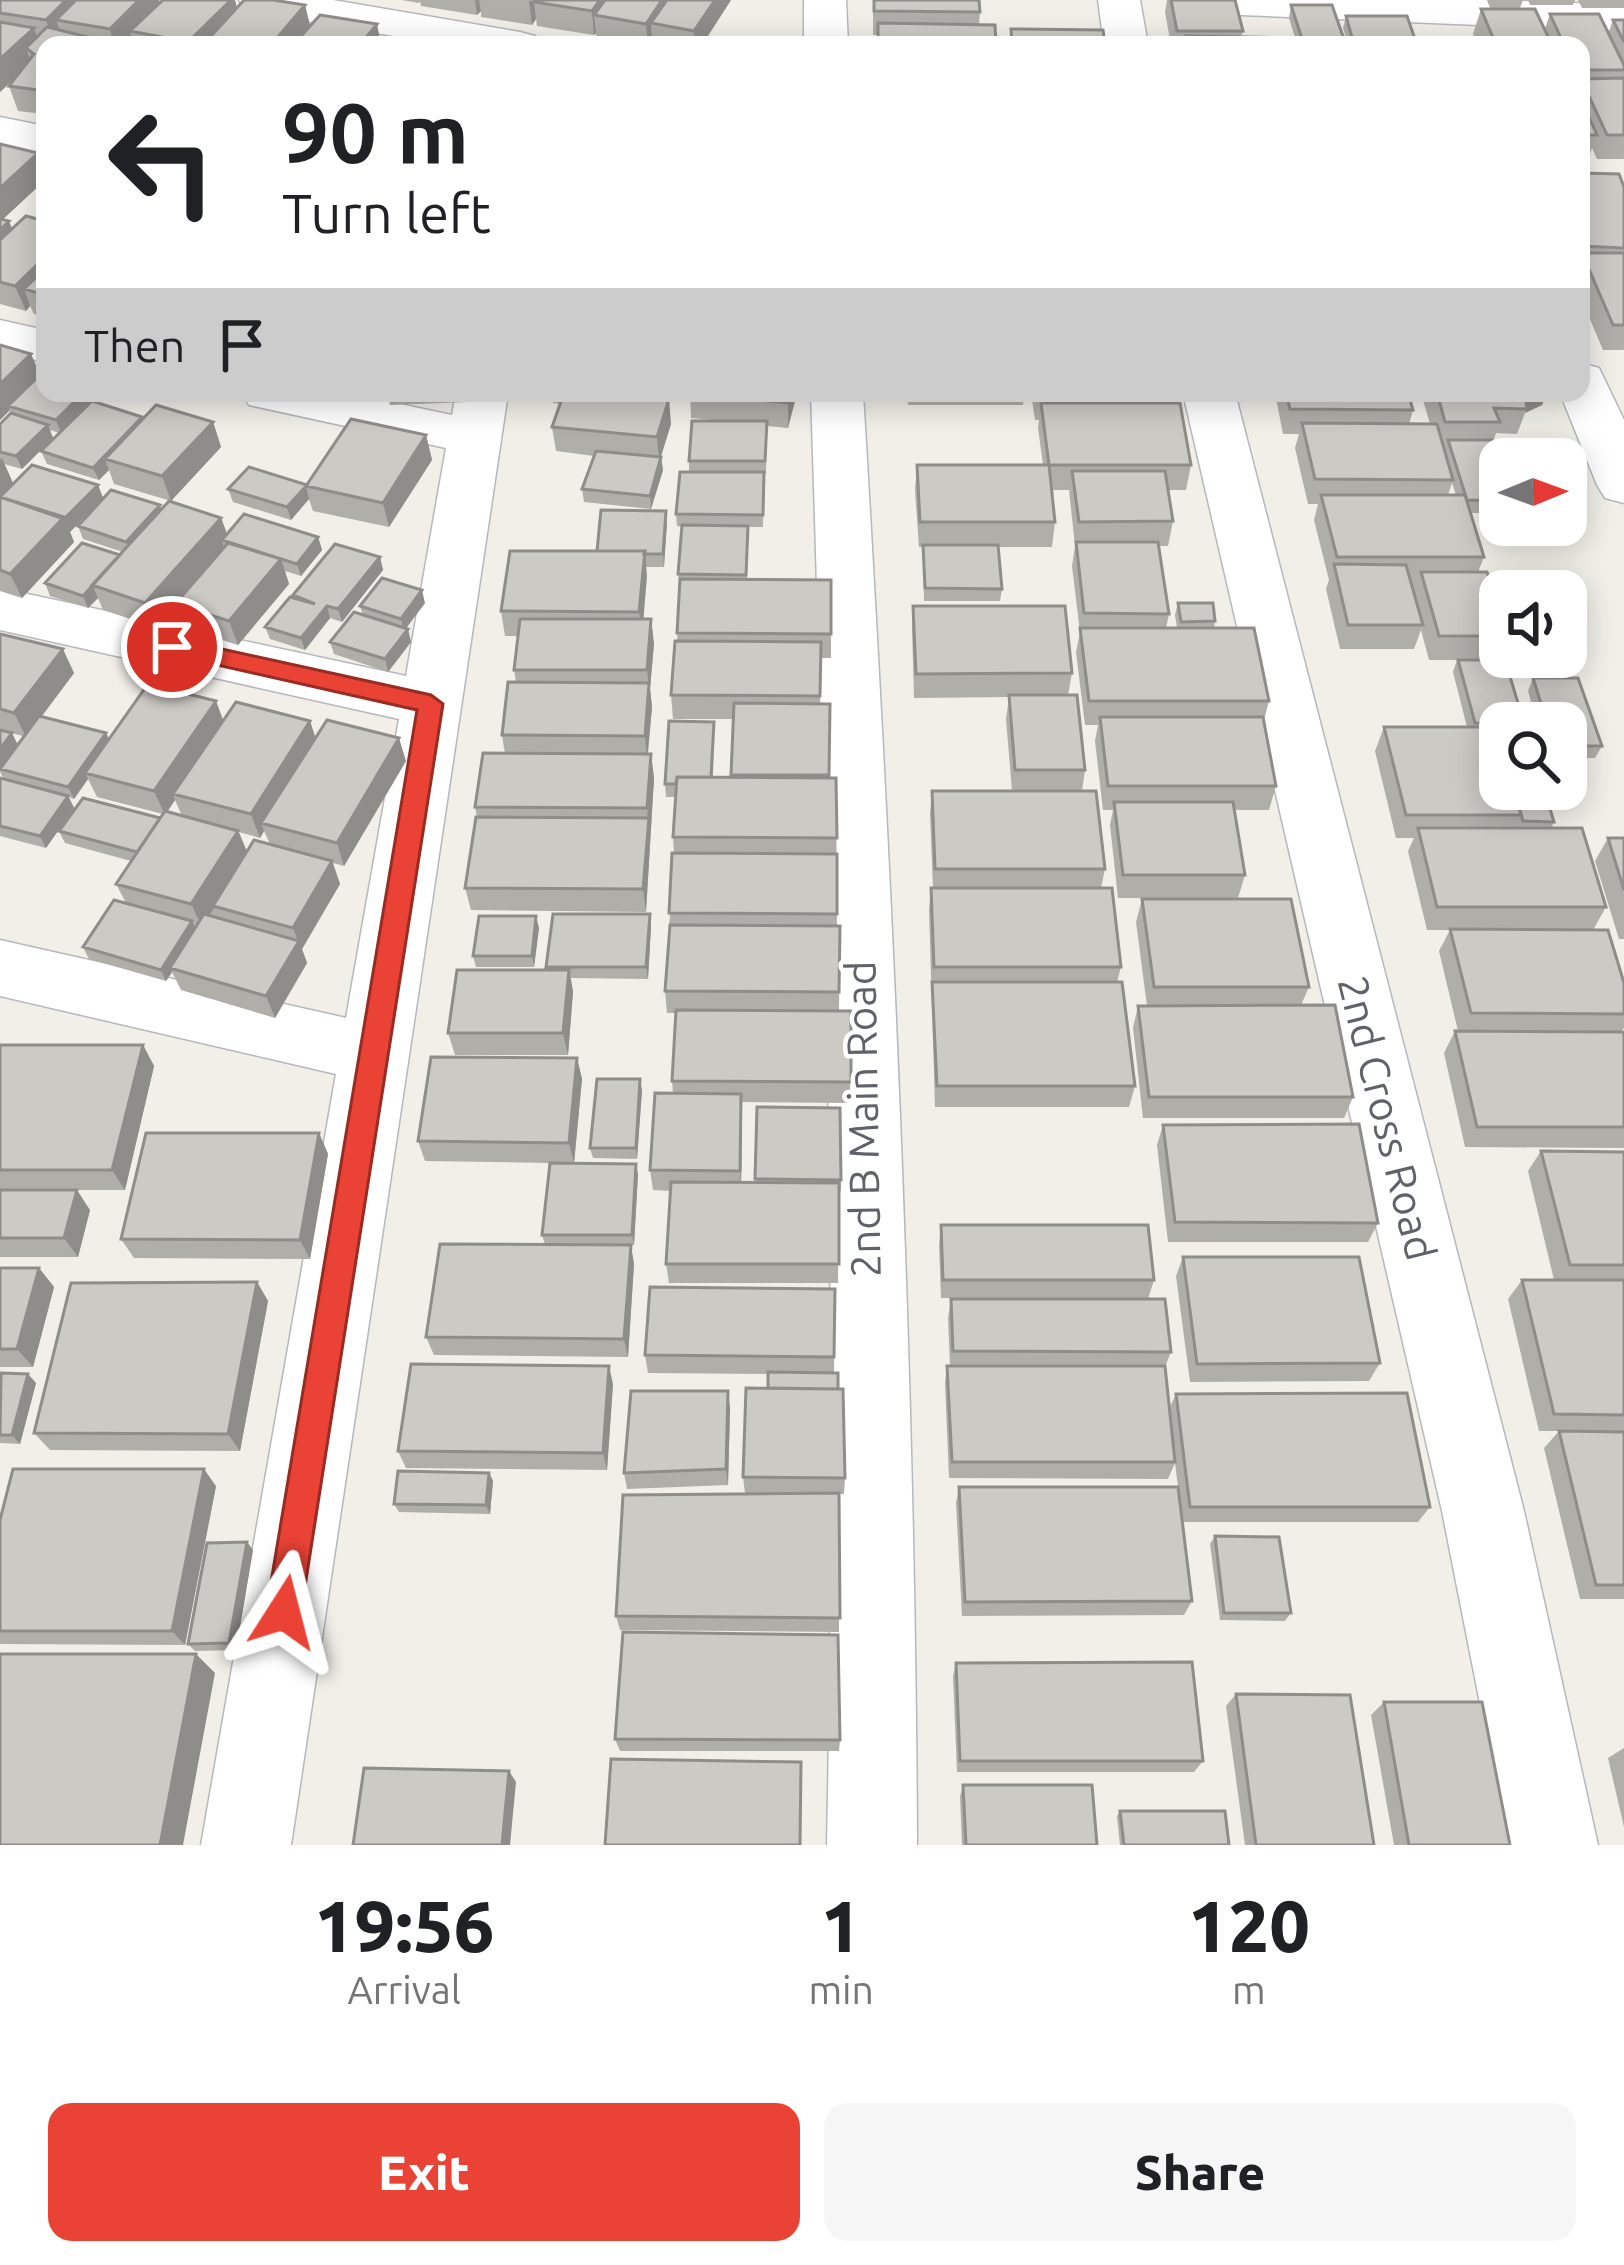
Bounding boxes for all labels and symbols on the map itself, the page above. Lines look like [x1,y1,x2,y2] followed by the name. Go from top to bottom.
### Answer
[1479,438,1587,546] north arrow
[121,596,223,698] pin
[836,960,889,1278] street label: 2nd B Main Road
[1329,971,1445,1265] street label: 2nd Cross Road
[221,1549,347,1675] position arrow

